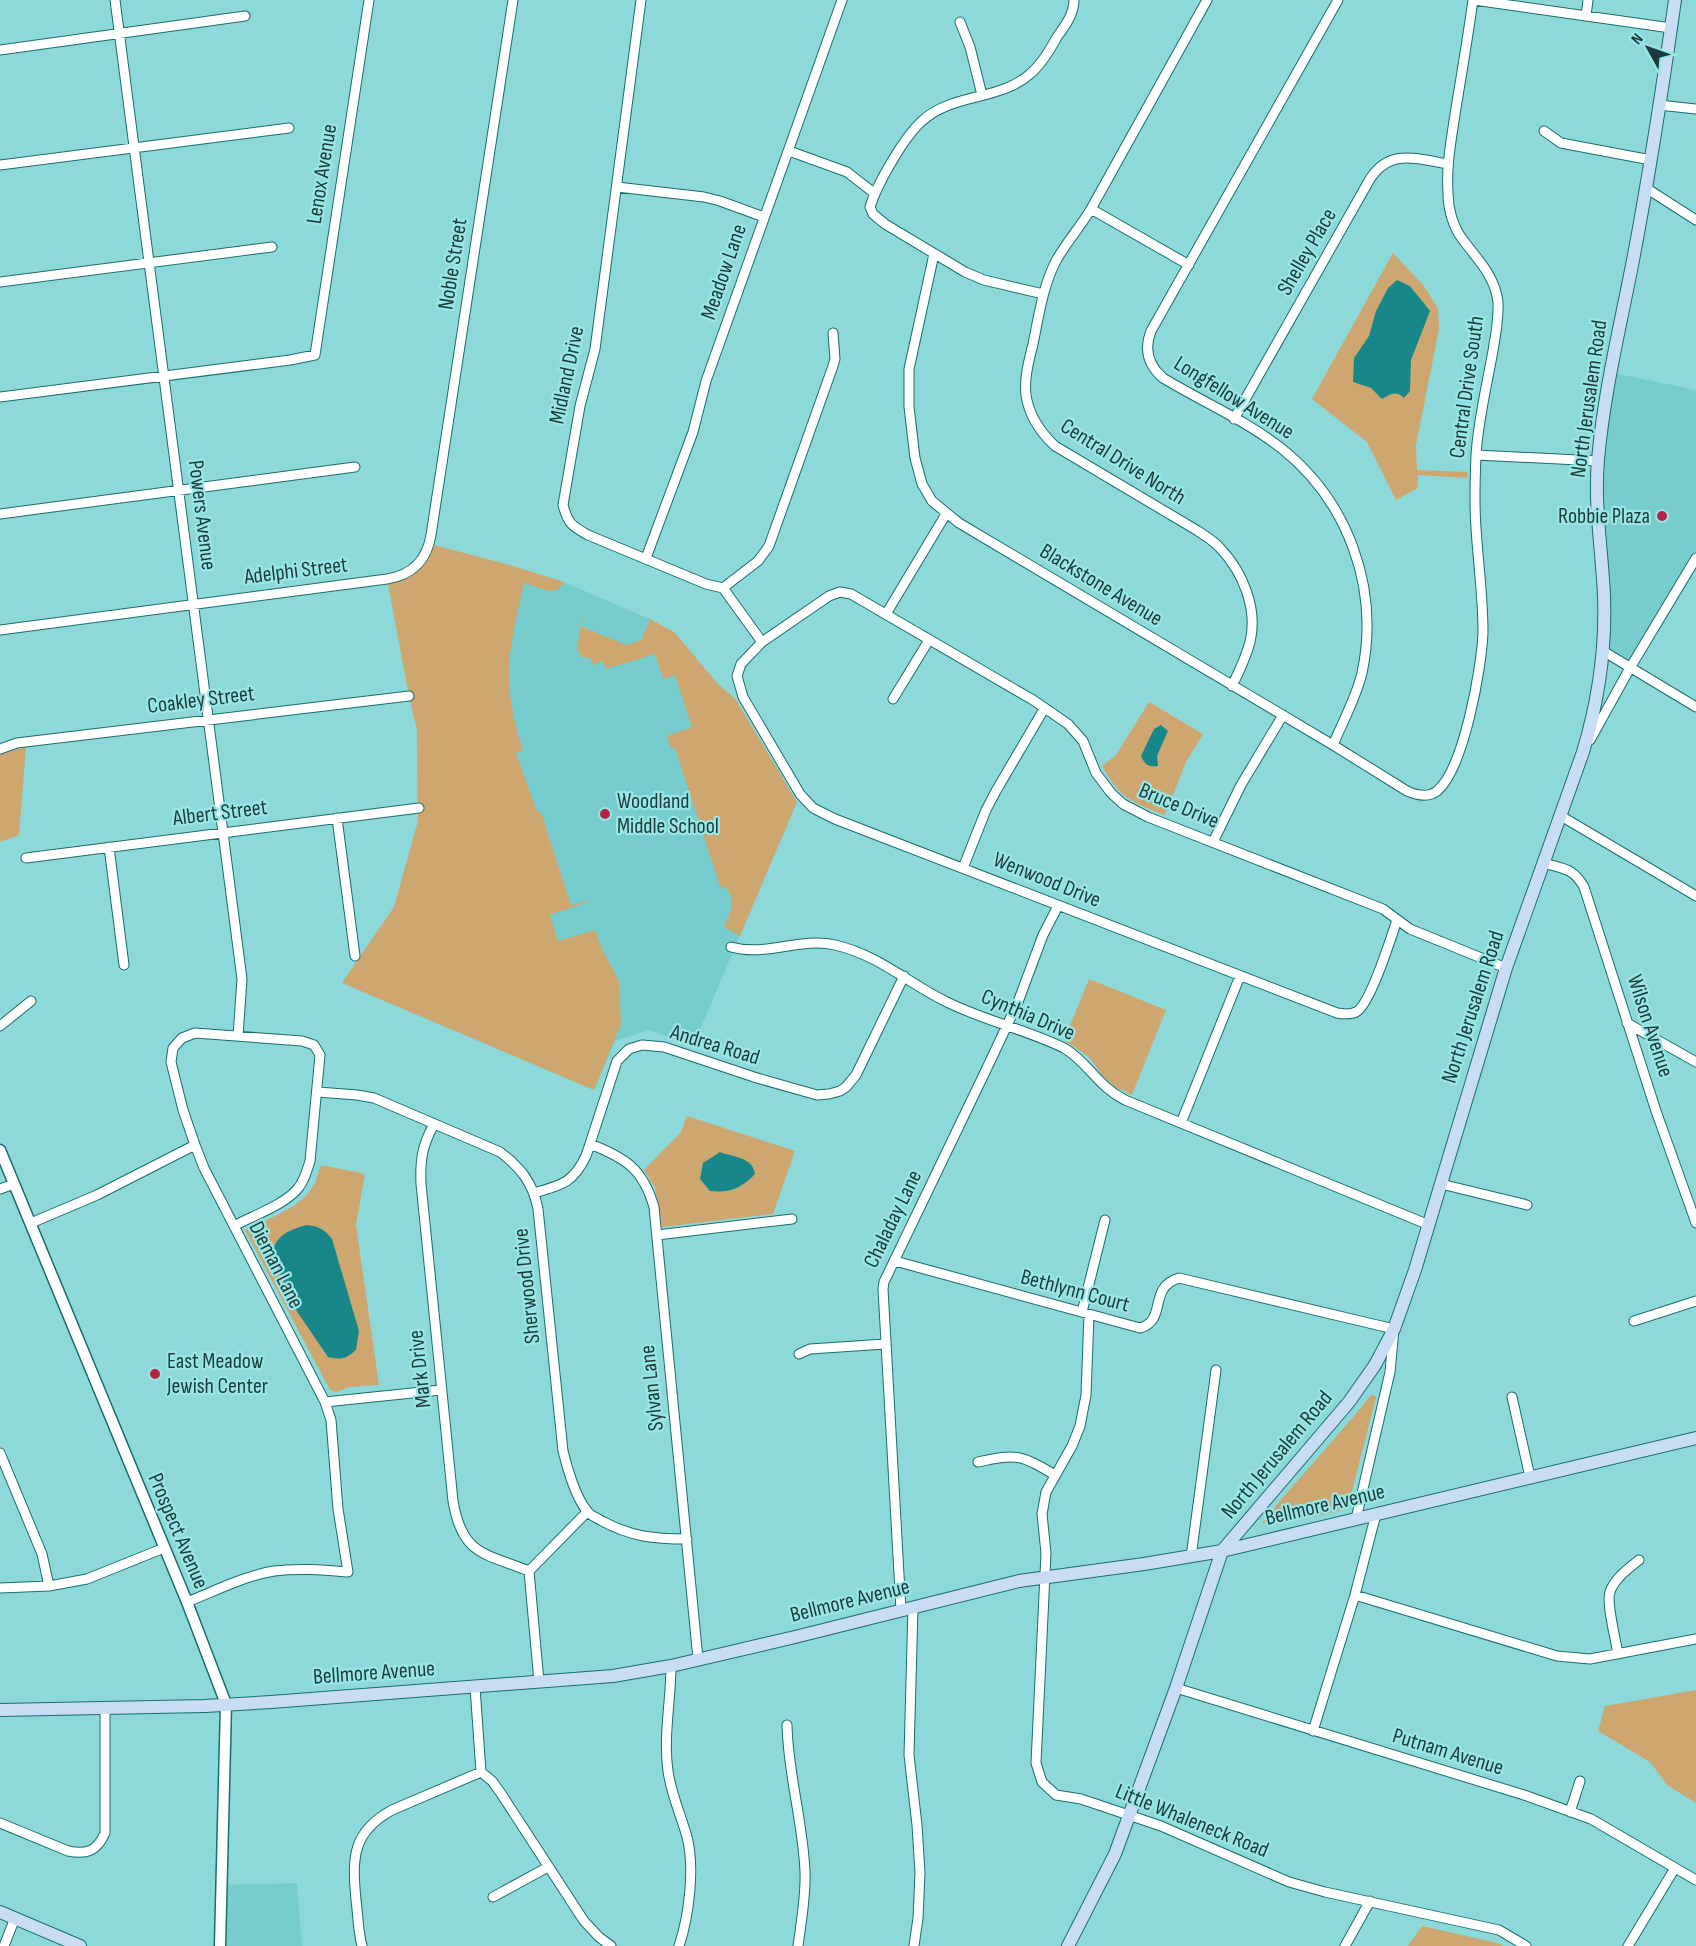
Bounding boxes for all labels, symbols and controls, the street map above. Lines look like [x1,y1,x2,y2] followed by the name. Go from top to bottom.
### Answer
[1618,18,1678,78] north arrow
[1628,30,1648,49] text: N
[301,122,343,226] street label: Lenox Avenue
[1271,204,1343,300] street label: Shelley Place
[432,216,474,312] street label: Noble Street
[695,221,753,323] street label: Meadow Lane
[1444,314,1490,460] street label: Central Drive South
[1565,318,1613,480] street label: North Jerusalem Road
[543,324,591,426] street label: Midland Drive
[1169,350,1299,446] street label: Longfellow Avenue
[1055,413,1191,511] street label: Central Drive North
[182,458,222,572] street label: Powers Avenue
[1558,503,1650,530] place label: Robbie Plaza
[1655,509,1669,523] marker: Robbie Plaza
[1035,538,1167,632] street label: Blackstone Avenue
[242,551,349,591] street label: Adelphi Street
[146,680,256,720] street label: Coakley Street
[1135,777,1223,835] street label: Bruce Drive
[617,788,719,840] place label: Woodland Middle School
[170,794,269,832] street label: Albert Street
[598,807,612,821] marker: Woodland Middle School
[989,846,1105,914] street label: Wenwood Drive
[1436,927,1510,1087] street label: North Jerusalem Road
[1621,971,1679,1081] street label: Wilson Avenue
[977,983,1079,1047] street label: Cynthia Drive
[666,1018,763,1071] street label: Andrea Road
[858,1166,928,1272] street label: Chaladay Lane
[243,1217,309,1313] street label: Dieman Lane
[508,1227,546,1345] street label: Sherwood Drive
[1018,1264,1133,1319] street label: Bethlynn Court
[402,1329,438,1409] street label: Mark Drive
[634,1344,670,1432] street label: Sylvan Lane
[166,1348,268,1400] place label: East Meadow Jewish Center
[148,1367,162,1381] marker: East Meadow Jewish Center
[1216,1385,1338,1525] street label: North Jerusalem Road
[142,1469,214,1593] street label: Prospect Avenue
[1262,1478,1388,1532] street label: Bellmore Avenue
[787,1573,913,1629] street label: Bellmore Avenue
[312,1655,436,1691] street label: Bellmore Avenue
[1389,1722,1507,1782] street label: Putnam Avenue
[1111,1778,1273,1864] street label: Little Whaleneck Road

